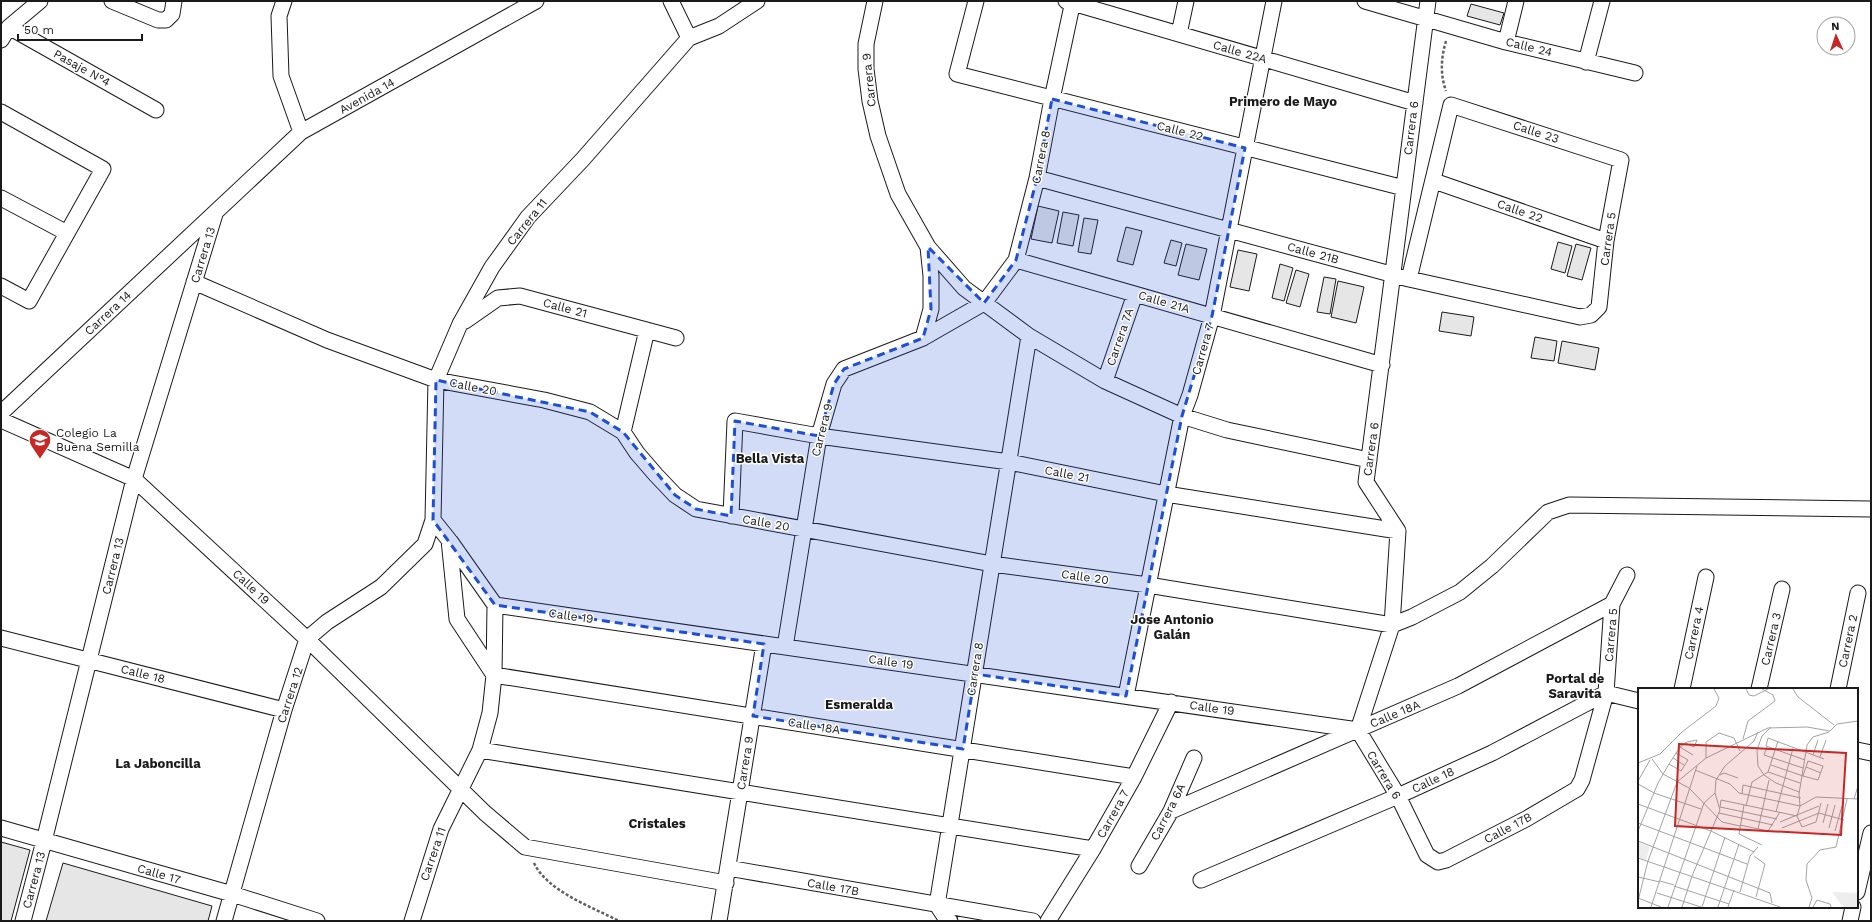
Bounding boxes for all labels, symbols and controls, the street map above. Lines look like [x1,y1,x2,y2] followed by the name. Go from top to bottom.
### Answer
[18,16,142,42] scale bar
[1816,16,1856,56] north arrow
[1831,20,1840,33] text: N
[24,23,54,37] text: 50 m
[1504,34,1554,60] street label: Calle 24
[1211,38,1269,66] street label: Calle 22A
[51,47,113,89] street label: Pasaje N°4
[859,52,879,108] street label: Carrera 9
[337,75,397,117] street label: Avenida 14
[1229,94,1337,109] district label: Primero de Mayo
[1401,100,1421,156] street label: Carrera 6
[1155,118,1205,144] street label: Calle 22
[1511,118,1561,146] street label: Calle 23
[1029,129,1053,185] street label: Carrera 8
[504,196,550,248] street label: Carrera 11
[1495,197,1545,225] street label: Calle 22
[1597,211,1619,267] street label: Carrera 5
[188,225,218,285] street label: Carrera 13
[1286,239,1341,267] street label: Calle 21B
[82,288,134,338] street label: Carrera 14
[1137,288,1191,316] street label: Calle 21A
[541,295,589,321] street label: Calle 21
[1104,306,1136,368] street label: Carrera 7A
[1189,321,1217,376] street label: Carrera 7
[448,376,498,398] street label: Calle 20
[809,402,835,458] street label: Carrera 9
[1360,421,1382,477] street label: Carrera 6
[56,426,140,454] place label: Colegio La Buena Semilla
[27,427,53,460] school or university icon: Colegio La Buena Semilla
[736,451,805,466] district label: Bella Vista
[1044,463,1090,485] street label: Calle 21
[741,512,791,534] street label: Calle 20
[99,536,127,596] street label: Carrera 13
[230,566,272,608] street label: Calle 19
[1060,567,1110,587] street label: Calle 20
[1682,605,1706,661] street label: Carrera 4
[548,606,594,626] street label: Calle 19
[1602,608,1620,662] street label: Carrera 5
[1758,611,1784,667] street label: Carrera 3
[1130,612,1214,642] district label: Jose Antonio Galán
[1836,613,1860,669] street label: Carrera 2
[964,641,986,697] street label: Carrera 8
[868,652,914,672] street label: Calle 19
[119,662,167,686] street label: Calle 18
[274,665,306,725] street label: Carrera 12
[1546,671,1605,701] district label: Portal de Saravita
[1638,688,1858,908] inset map
[825,697,893,712] district label: Esmeralda
[1368,697,1422,731] street label: Calle 18A
[1189,698,1235,718] street label: Calle 19
[787,715,841,737] street label: Calle 18A
[734,735,756,791] street label: Carrera 9
[1364,748,1404,802] street label: Carrera 6
[115,756,201,771] district label: La Jaboncilla
[1410,764,1456,796] street label: Calle 18
[1148,781,1188,843] street label: Carrera 6A
[1094,787,1132,841] street label: Carrera 7
[1482,809,1535,846] street label: Calle 17B
[628,816,686,831] district label: Cristales
[417,825,449,883] street label: Carrera 11
[20,850,48,910] street label: Carrera 13
[136,861,183,887] street label: Calle 17
[806,876,860,898] street label: Calle 17B

